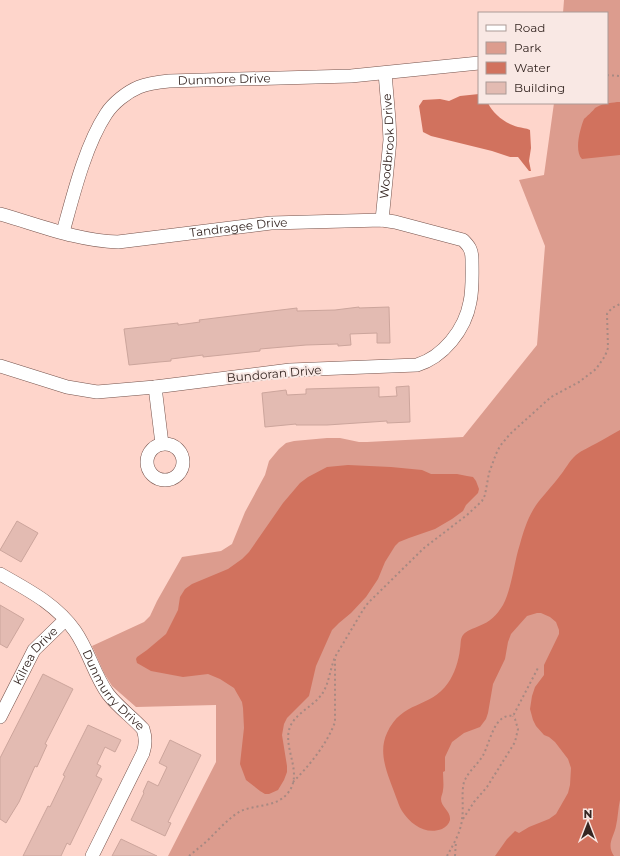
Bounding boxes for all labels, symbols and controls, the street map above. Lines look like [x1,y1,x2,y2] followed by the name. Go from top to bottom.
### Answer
[478,12,608,104] legend
[514,20,545,35] text: Road
[514,40,542,55] text: Park
[514,60,551,75] text: Water
[177,70,271,88] street label: Dunmore Drive
[514,80,565,95] text: Building
[376,93,397,200] street label: Woodbrook Drive
[188,215,288,240] street label: Tandragee Drive
[226,362,322,385] street label: Bundoran Drive
[10,623,61,687] street label: Kilrea Drive
[80,647,148,733] street label: Dunmurry Drive
[568,804,608,844] north arrow
[584,807,592,821] text: N

